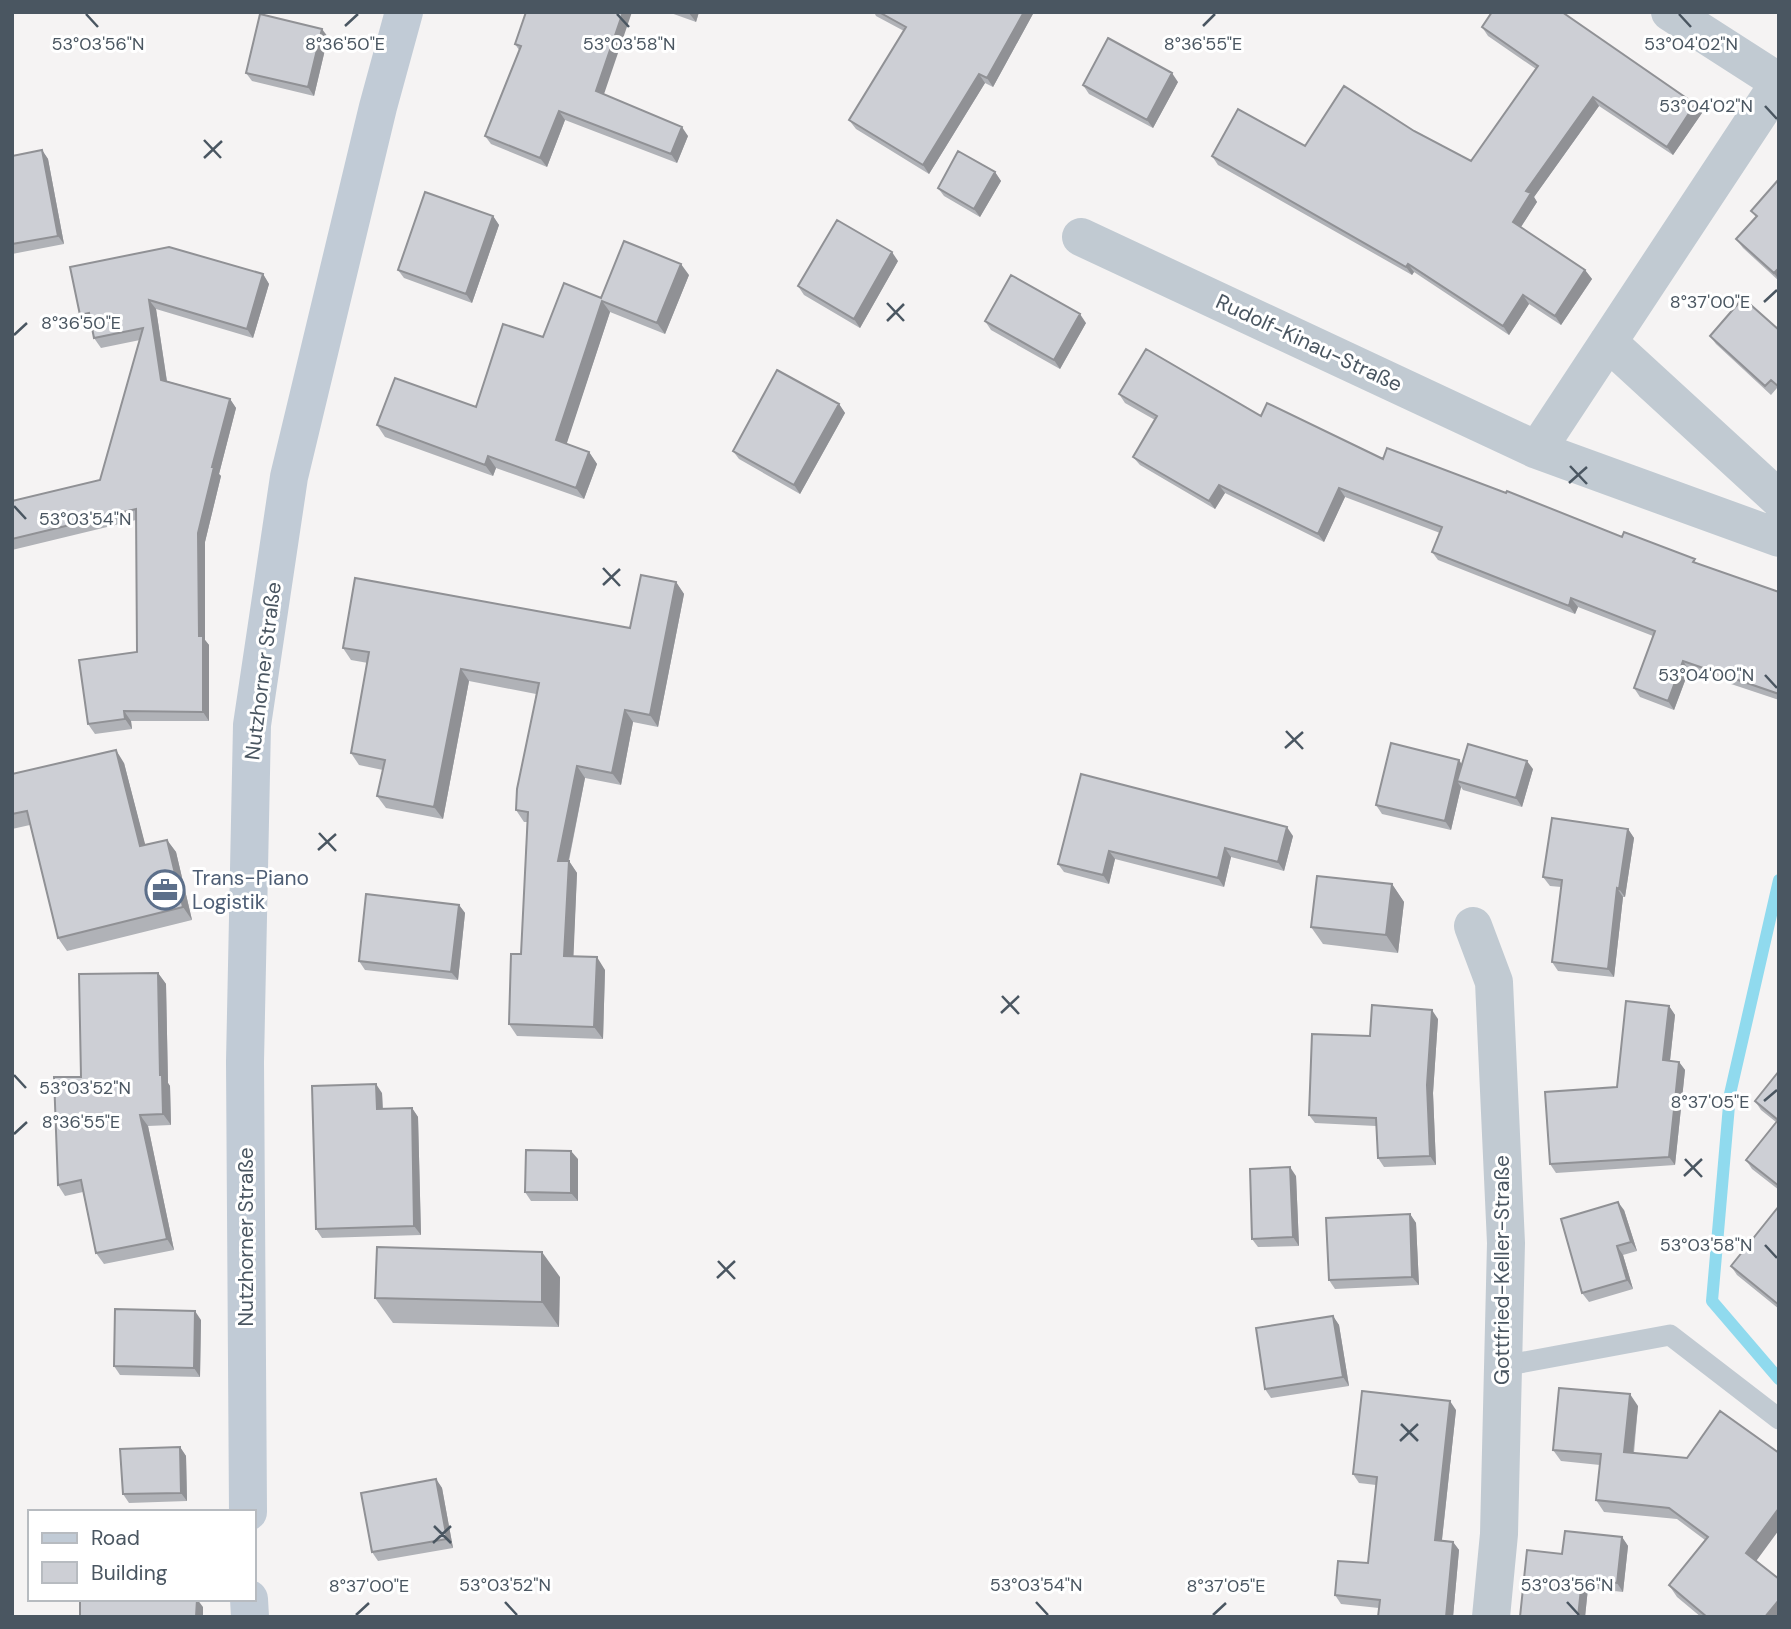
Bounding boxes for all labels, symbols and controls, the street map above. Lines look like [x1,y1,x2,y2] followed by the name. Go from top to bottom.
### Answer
[51,32,145,56] text: 53°03'56"N
[305,32,385,56] text: 8°36'50"E
[583,32,675,56] text: 53°03'58"N
[1164,32,1242,56] text: 8°36'55"E
[1644,32,1738,56] text: 53°04'02"N
[1659,94,1753,118] text: 53°04'02"N
[1211,287,1407,399] street label: Rudolf-Kinau-Straße
[1670,290,1750,314] text: 8°37'00"E
[41,311,121,335] text: 8°36'50"E
[39,507,131,531] text: 53°03'54"N
[238,580,288,762] street label: Nutzhorner Straße
[1658,663,1754,687] text: 53°04'00"N
[192,864,309,916] place label: Trans-Piano Logistik
[144,869,186,911] office icon: Trans-Piano Logistik
[39,1076,131,1100] text: 53°03'52"N
[1671,1090,1749,1114] text: 8°37'05"E
[42,1110,120,1134] text: 8°36'55"E
[232,1147,260,1327] street label: Nutzhorner Straße
[1488,1155,1516,1385] street label: Gottfried-Keller-Straße
[1660,1233,1752,1257] text: 53°03'58"N
[28,1510,256,1601] legend
[91,1524,140,1552] text: Road
[91,1559,168,1587] text: Building
[459,1573,551,1597] text: 53°03'52"N
[990,1573,1082,1597] text: 53°03'54"N
[1520,1573,1614,1597] text: 53°03'56"N
[329,1574,409,1598] text: 8°37'00"E
[1187,1574,1265,1598] text: 8°37'05"E

